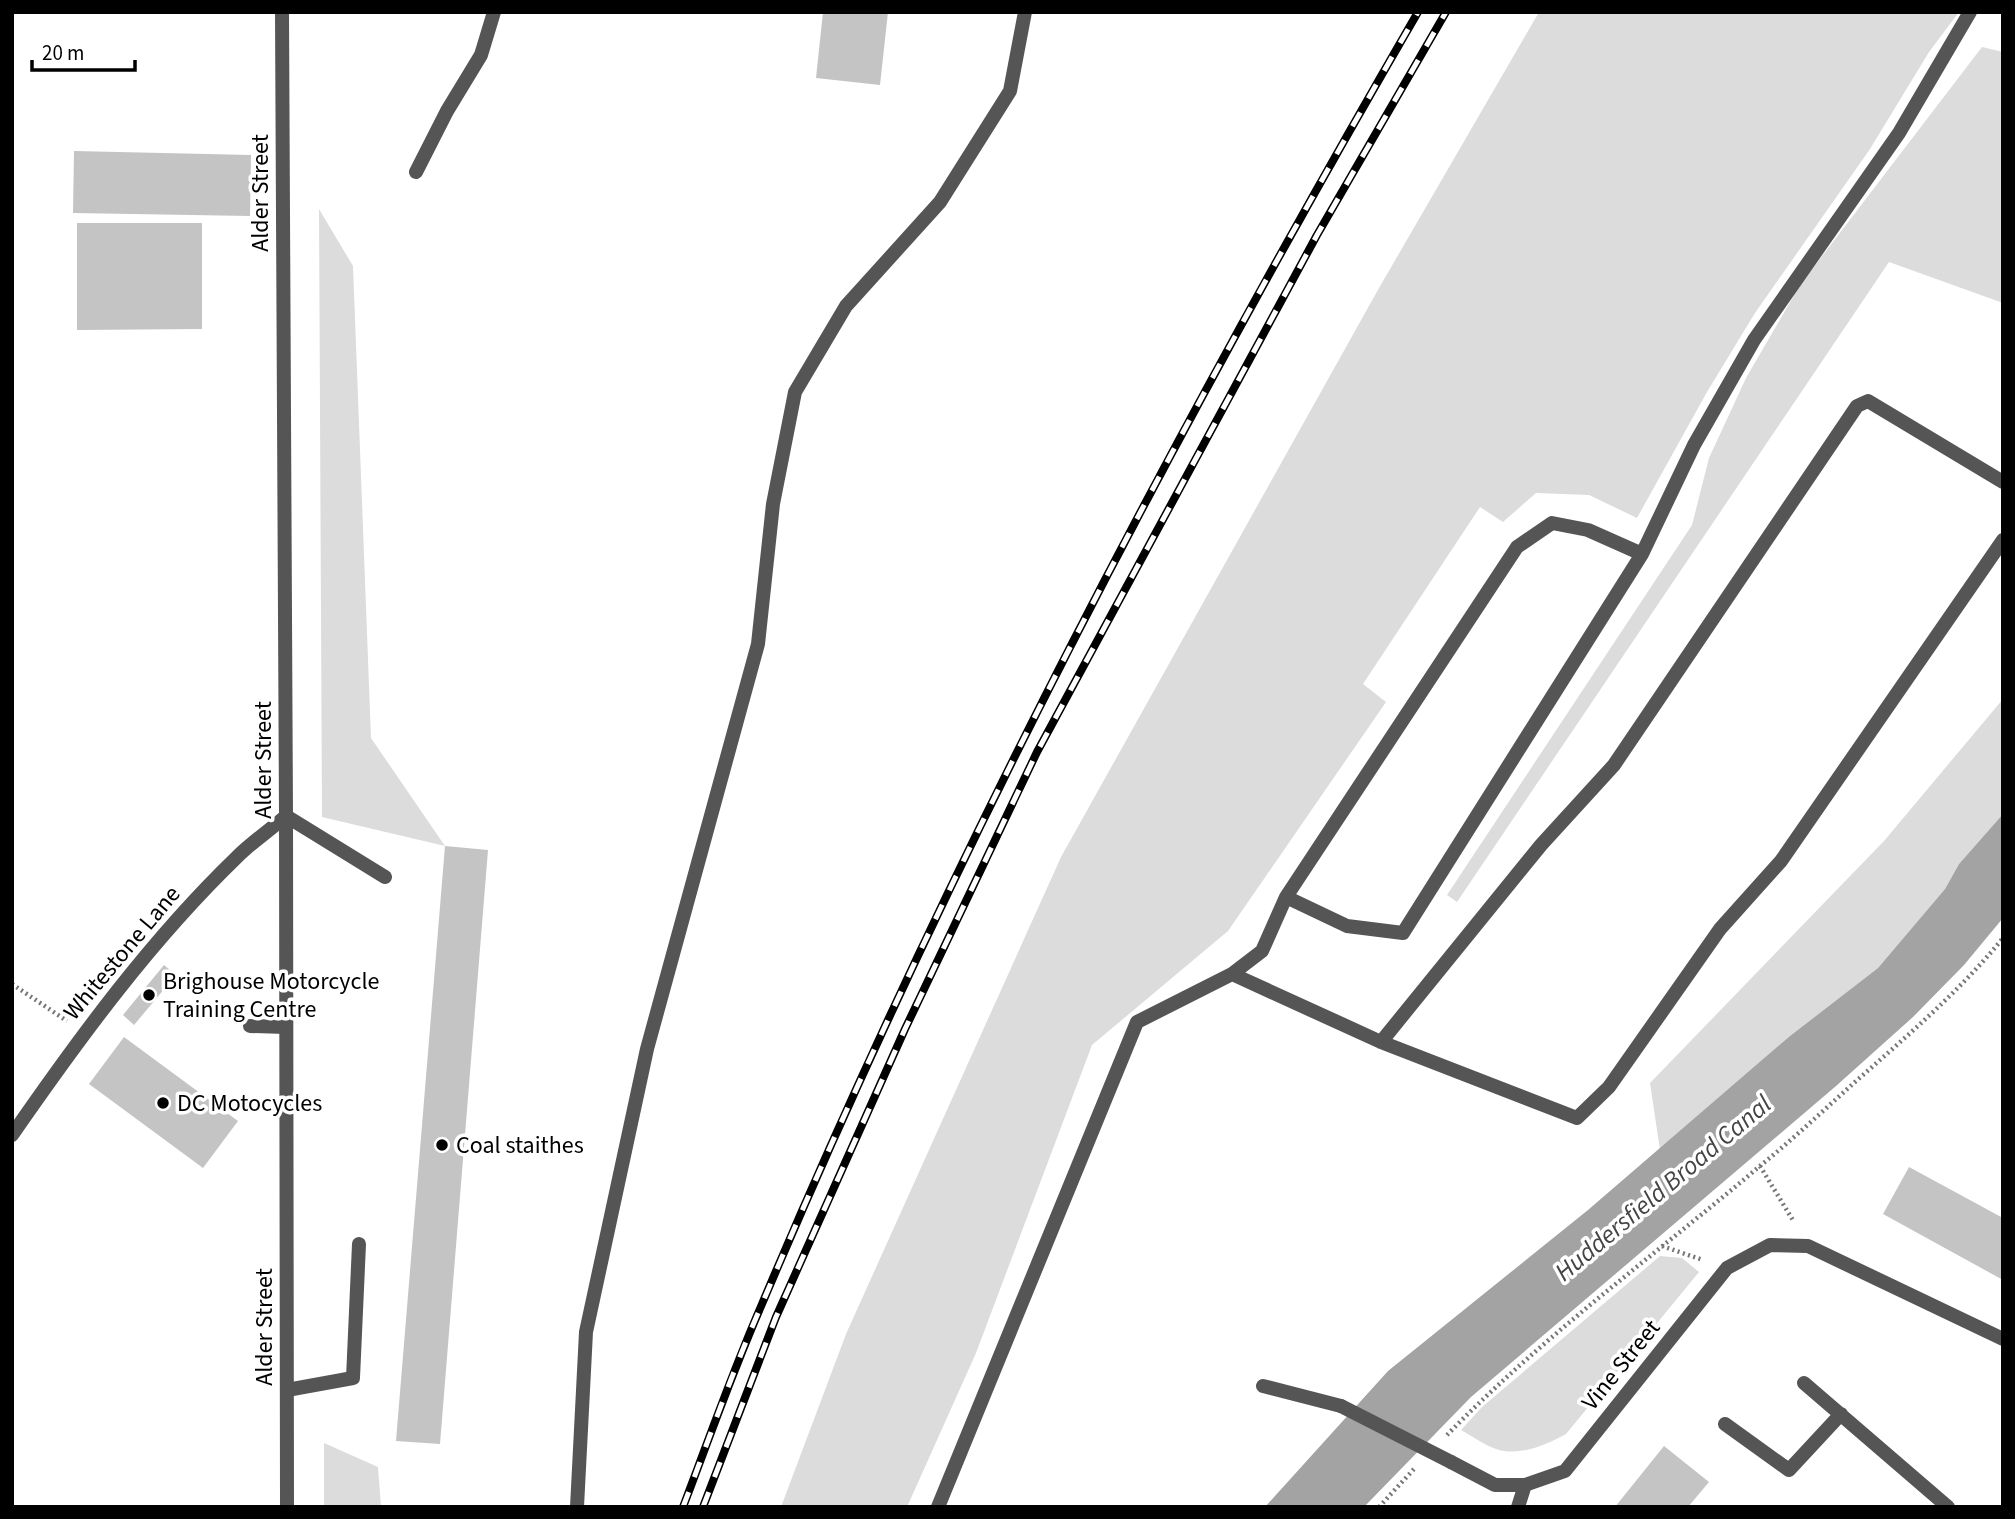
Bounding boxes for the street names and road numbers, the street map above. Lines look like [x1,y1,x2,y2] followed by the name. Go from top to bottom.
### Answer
[243,134,278,252] street label: Alder Street
[246,701,281,819] street label: Alder Street
[55,878,189,1028] street label: Whitestone Lane
[247,1268,282,1386] street label: Alder Street
[1573,1312,1669,1418] street label: Vine Street

